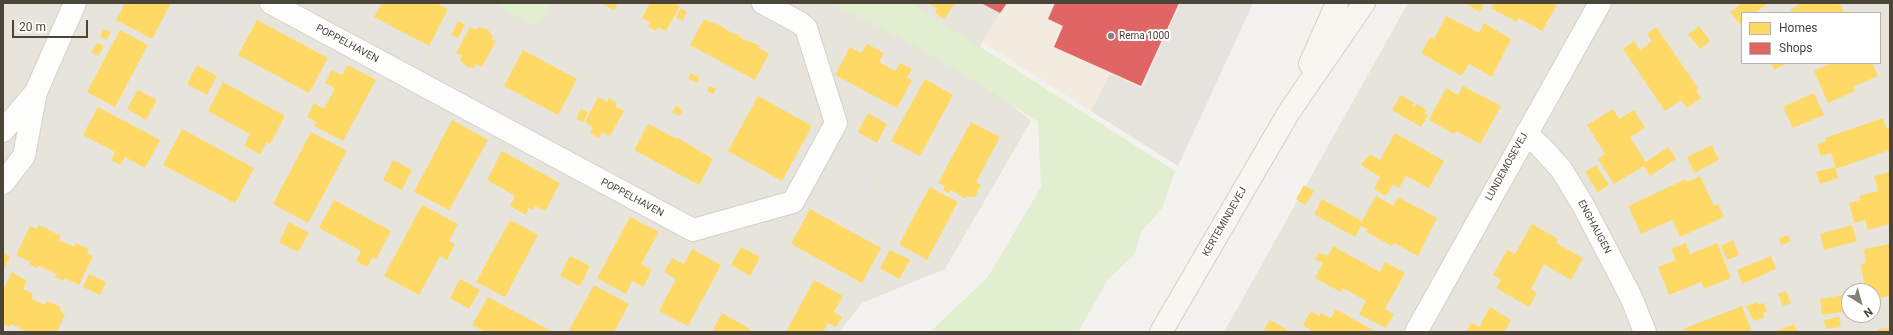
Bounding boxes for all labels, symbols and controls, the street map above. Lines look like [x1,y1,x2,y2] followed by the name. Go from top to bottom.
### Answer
[14,12,90,38] scale bar
[1741,12,1881,64] legend
[19,20,46,34] text: 20 m
[1779,21,1817,35] text: Homes
[314,22,380,66] street label: POPPELHAVEN
[1119,30,1170,42] place label: Rema 1000
[1106,31,1116,41] marker: Rema 1000
[1779,41,1813,55] text: Shops
[1483,131,1531,203] street label: LUNDEMOSEVEJ
[599,176,665,220] street label: POPPELHAVEN
[1200,185,1250,259] street label: KERTEMINDEVEJ
[1575,198,1613,256] street label: ENGHAUGEN
[1841,283,1881,323] north arrow
[1861,305,1875,320] text: N

